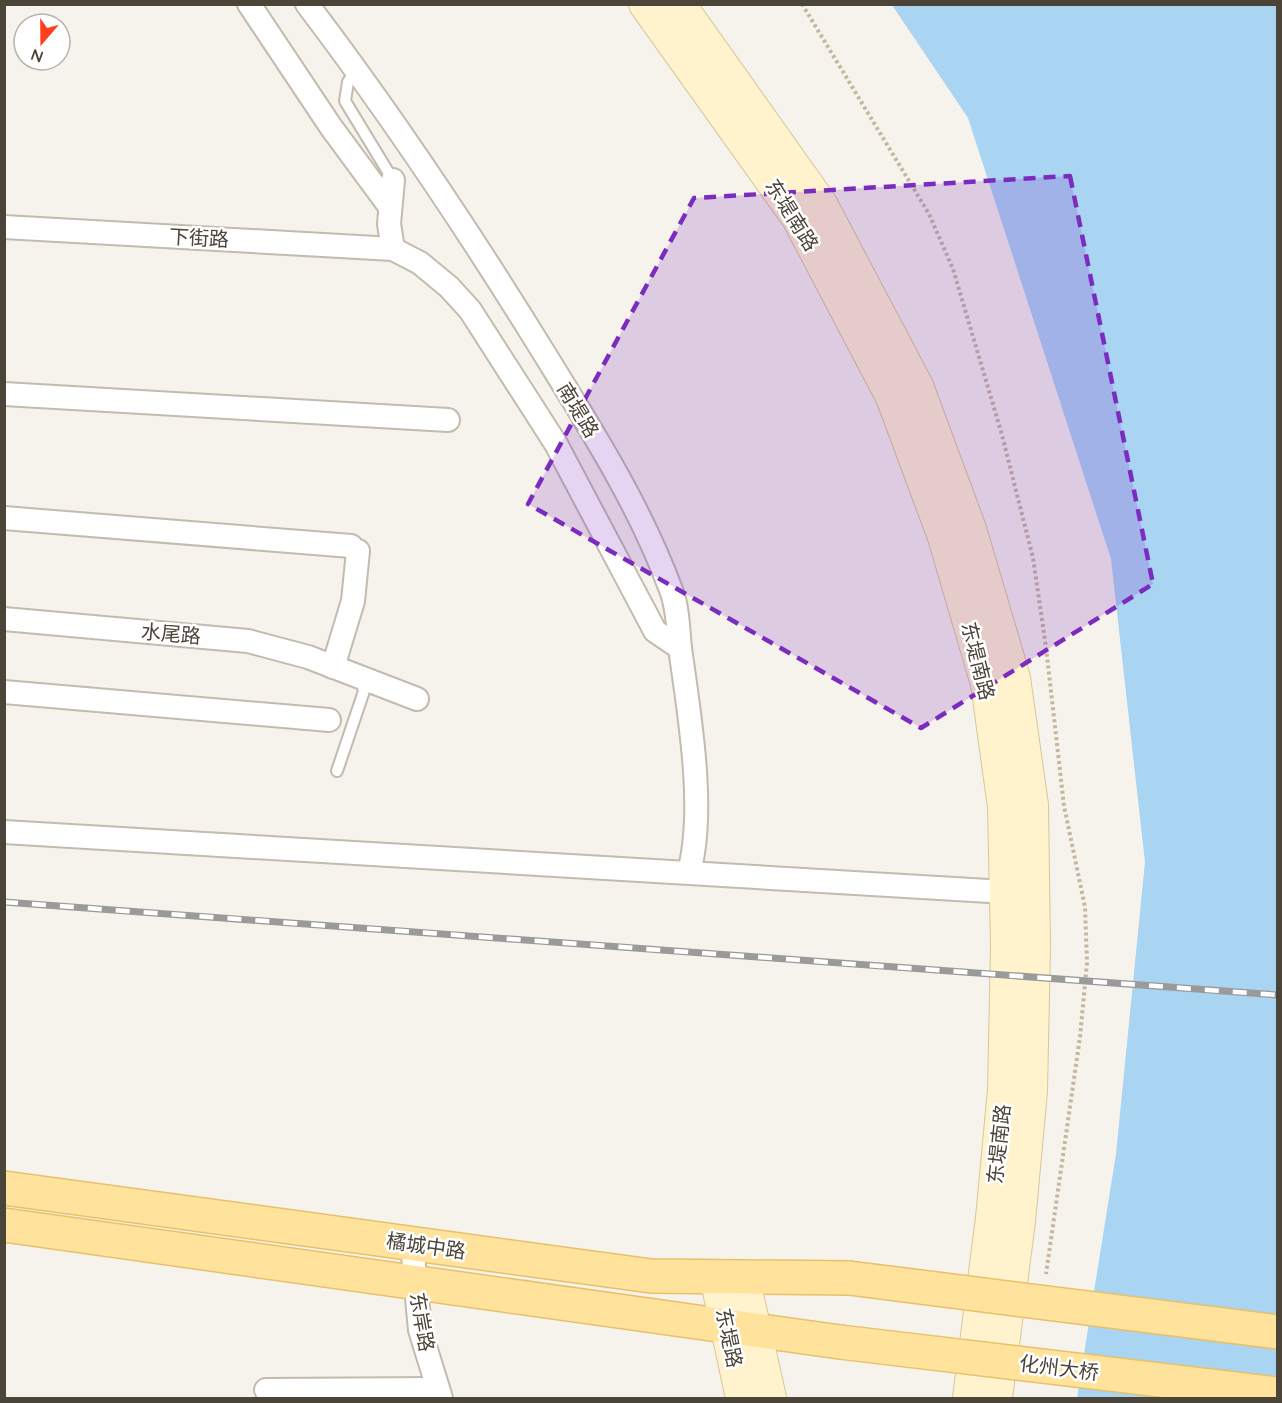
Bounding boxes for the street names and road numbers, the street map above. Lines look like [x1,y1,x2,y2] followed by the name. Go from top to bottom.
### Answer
[761,174,824,255] street label: 东堤南路
[168,223,230,252] street label: 下街路
[552,378,605,442] street label: 南堤路
[140,618,202,649] street label: 水尾路
[957,619,1000,703] street label: 东堤南路
[982,1103,1015,1185] street label: 东堤南路
[385,1228,467,1263] street label: 橘城中路
[405,1290,440,1354] street label: 东岸路
[711,1306,748,1370] street label: 东堤路
[1018,1350,1100,1385] street label: 化州大桥

